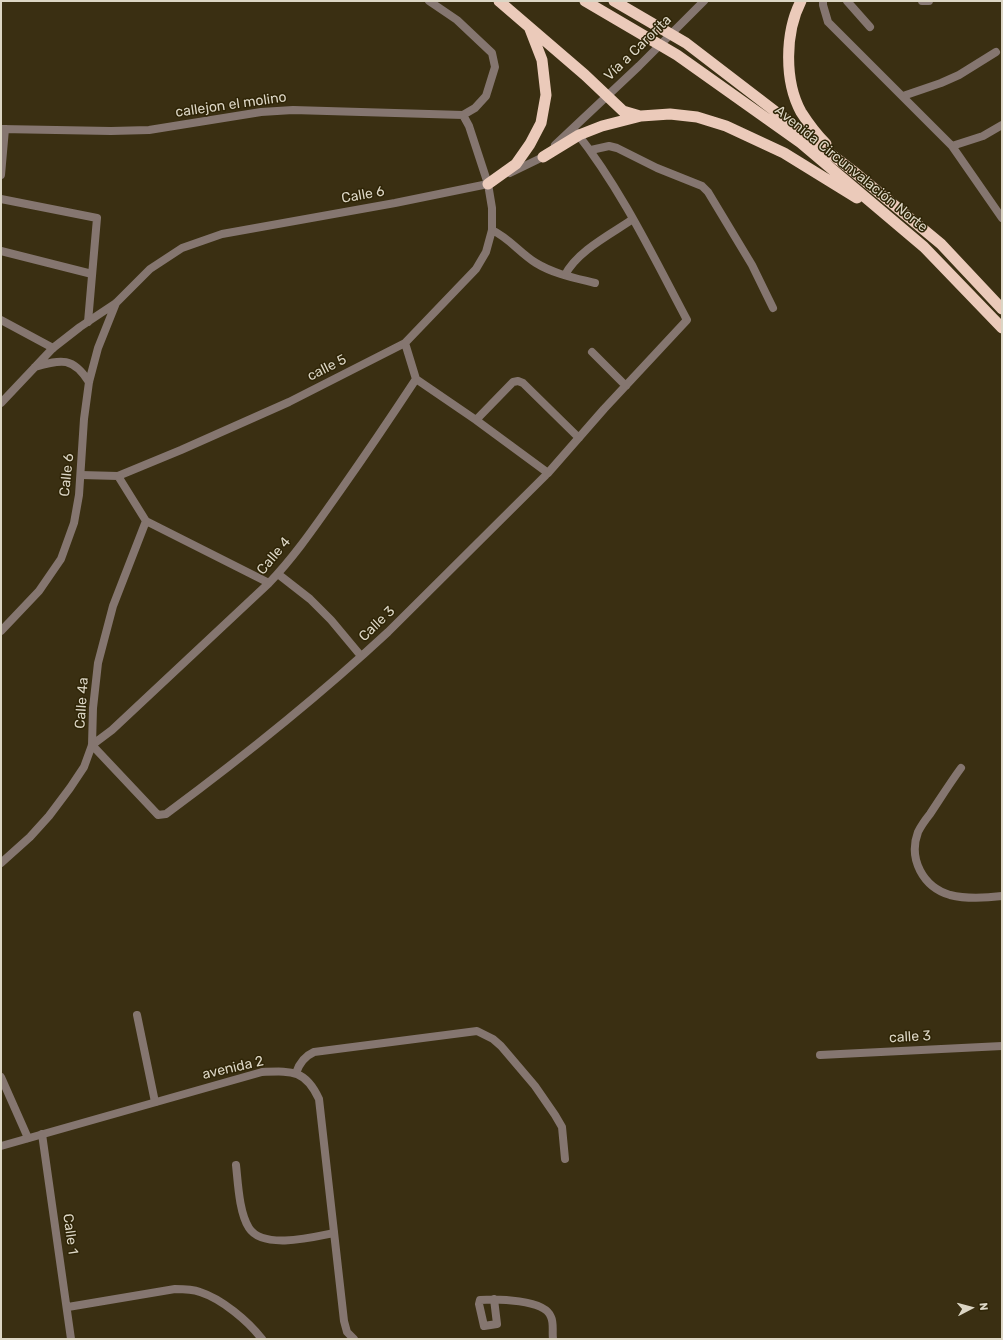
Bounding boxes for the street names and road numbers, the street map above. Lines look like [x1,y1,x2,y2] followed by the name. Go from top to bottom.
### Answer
[601,12,675,84] street label: Vía a Carorita
[174,89,288,121] street label: callejon el molino
[771,102,931,236] street label: Avenida Circunvalación Norte
[340,183,386,207] street label: Calle 6
[305,351,349,385] street label: calle 5
[56,452,78,498] street label: Calle 6
[253,534,295,578] street label: Calle 4
[356,603,398,645] street label: Calle 3
[72,677,92,729] street label: Calle 4a
[889,1028,931,1046] street label: calle 3
[201,1053,265,1083] street label: avenida 2
[59,1212,81,1256] street label: Calle 1

